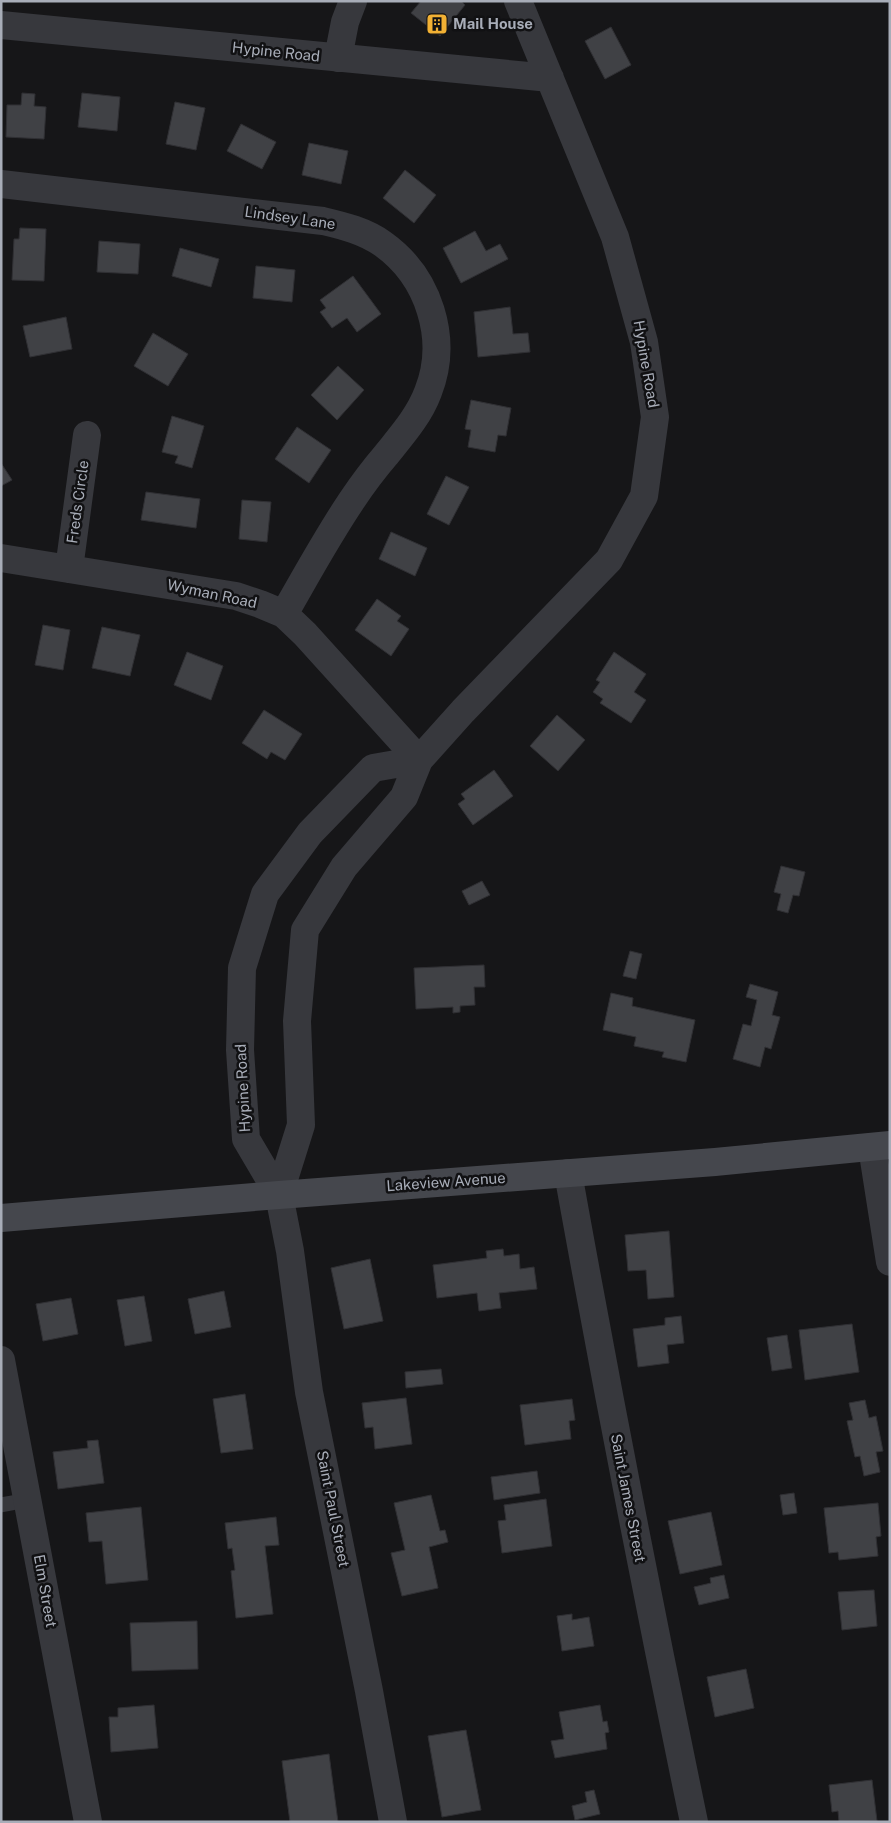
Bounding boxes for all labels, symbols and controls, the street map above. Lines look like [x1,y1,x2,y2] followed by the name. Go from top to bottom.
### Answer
[425,12,449,36] building icon: Mail House
[453,15,533,32] place label: Mail House
[231,38,321,65] street label: Hypine Road
[244,203,337,232] street label: Lindsey Lane
[630,319,663,409] street label: Hypine Road
[63,459,92,545] street label: Freds Circle
[166,576,259,611] street label: Wyman Road
[232,1043,253,1133] street label: Hypine Road
[386,1169,506,1194] street label: Lakeview Avenue
[608,1432,649,1564] street label: Saint James Street
[314,1449,353,1569] street label: Saint Paul Street
[31,1553,60,1629] street label: Elm Street

